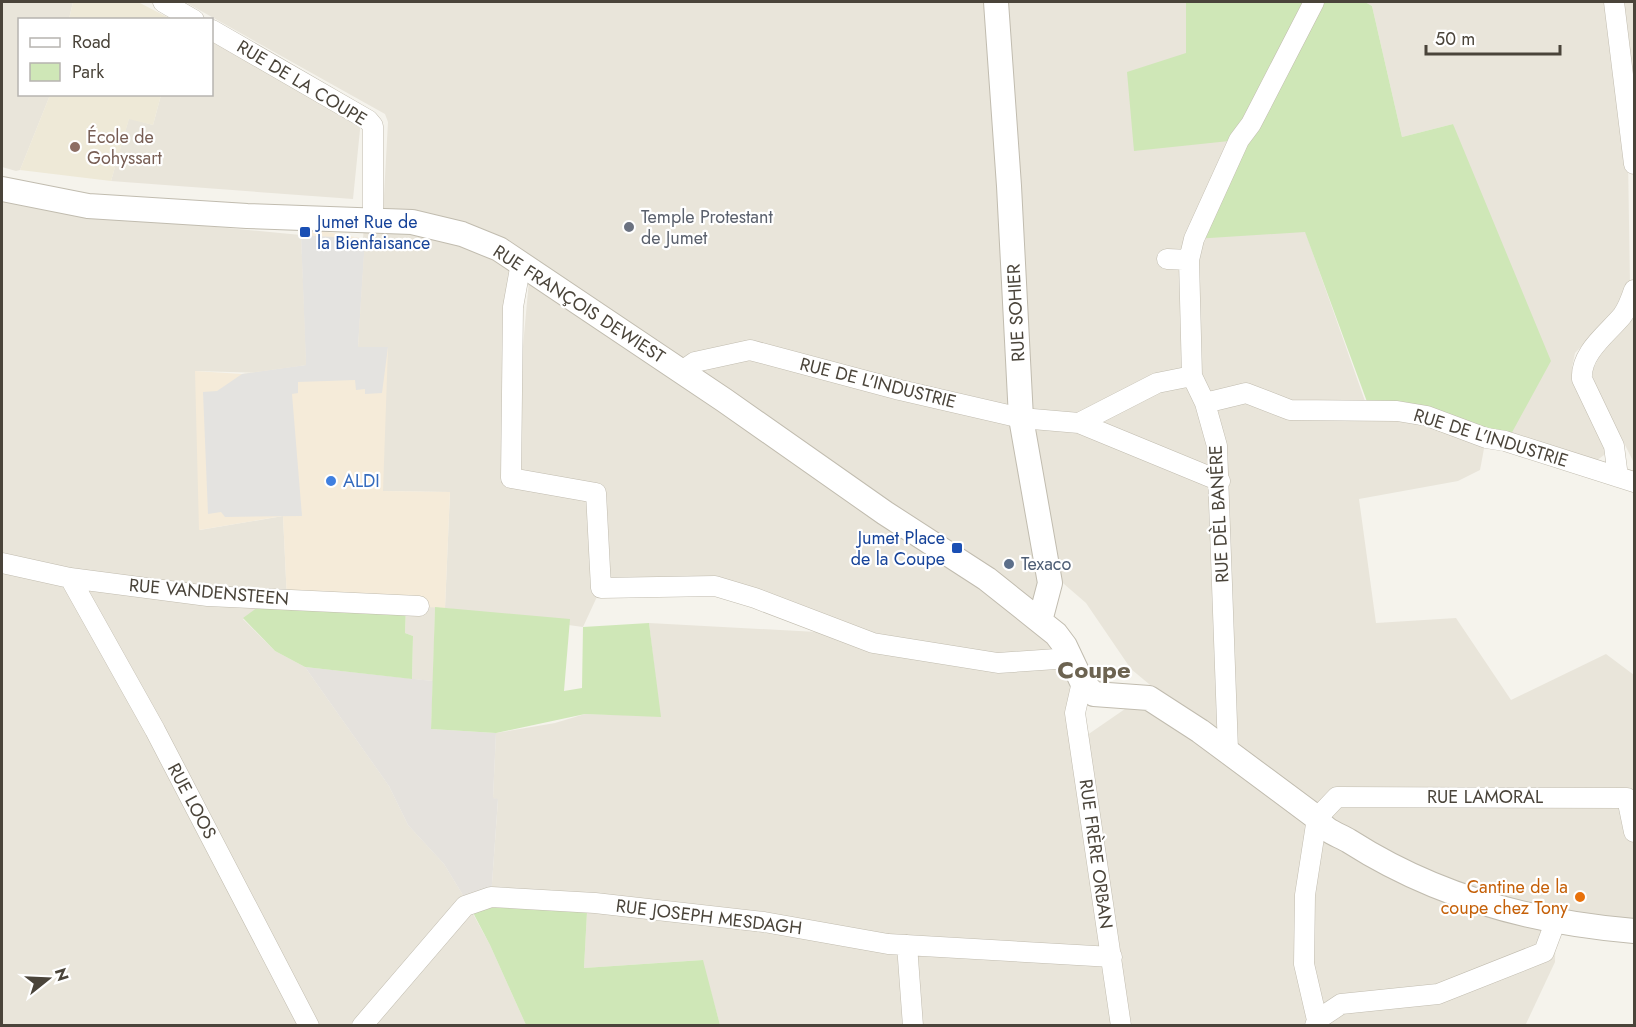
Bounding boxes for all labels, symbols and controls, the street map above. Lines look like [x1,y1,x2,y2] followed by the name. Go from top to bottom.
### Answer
[18,18,213,96] legend
[1426,18,1560,56] scale bar
[1435,26,1475,52] text: 50 m
[72,29,111,55] text: Road
[232,34,372,132] street label: RUE DE LA COUPE
[72,59,104,85] text: Park
[87,124,162,171] place label: École de Gohyssart
[68,140,82,154] marker: École de Gohyssart
[641,204,773,251] place label: Temple Protestant de Jumet
[315,209,430,256] place label: Jumet Rue de la Bienfaisance
[622,220,636,234] marker: Temple Protestant de Jumet
[298,225,312,239] marker: Jumet Rue de la Bienfaisance
[488,239,671,370] street label: RUE FRANÇOIS DEWIEST
[1000,263,1032,363] street label: RUE SOHIER
[797,351,959,415] street label: RUE DE L'INDUSTRIE
[1411,402,1571,474] street label: RUE DE L'INDUSTRIE
[1202,445,1236,583] street label: RUE DÈL BANÊRE
[343,468,380,494] place label: ALDI
[324,474,338,488] marker: ALDI
[851,525,945,572] place label: Jumet Place de la Coupe
[950,541,964,555] marker: Jumet Place de la Coupe
[1021,551,1071,577] place label: Texaco
[1002,557,1016,571] marker: Texaco
[128,572,290,612] street label: RUE VANDENSTEEN
[1057,652,1131,687] district label: Coupe
[161,758,223,844] street label: RUE LOOS
[1073,777,1119,931] street label: RUE FRÈRE ORBAN
[1427,784,1543,810] street label: RUE LAMORAL
[1441,874,1568,921] place label: Cantine de la coupe chez Tony
[1573,890,1587,904] marker: Cantine de la coupe chez Tony
[614,893,804,941] street label: RUE JOSEPH MESDAGH
[18,949,78,1009] north arrow
[49,965,75,984] text: N

